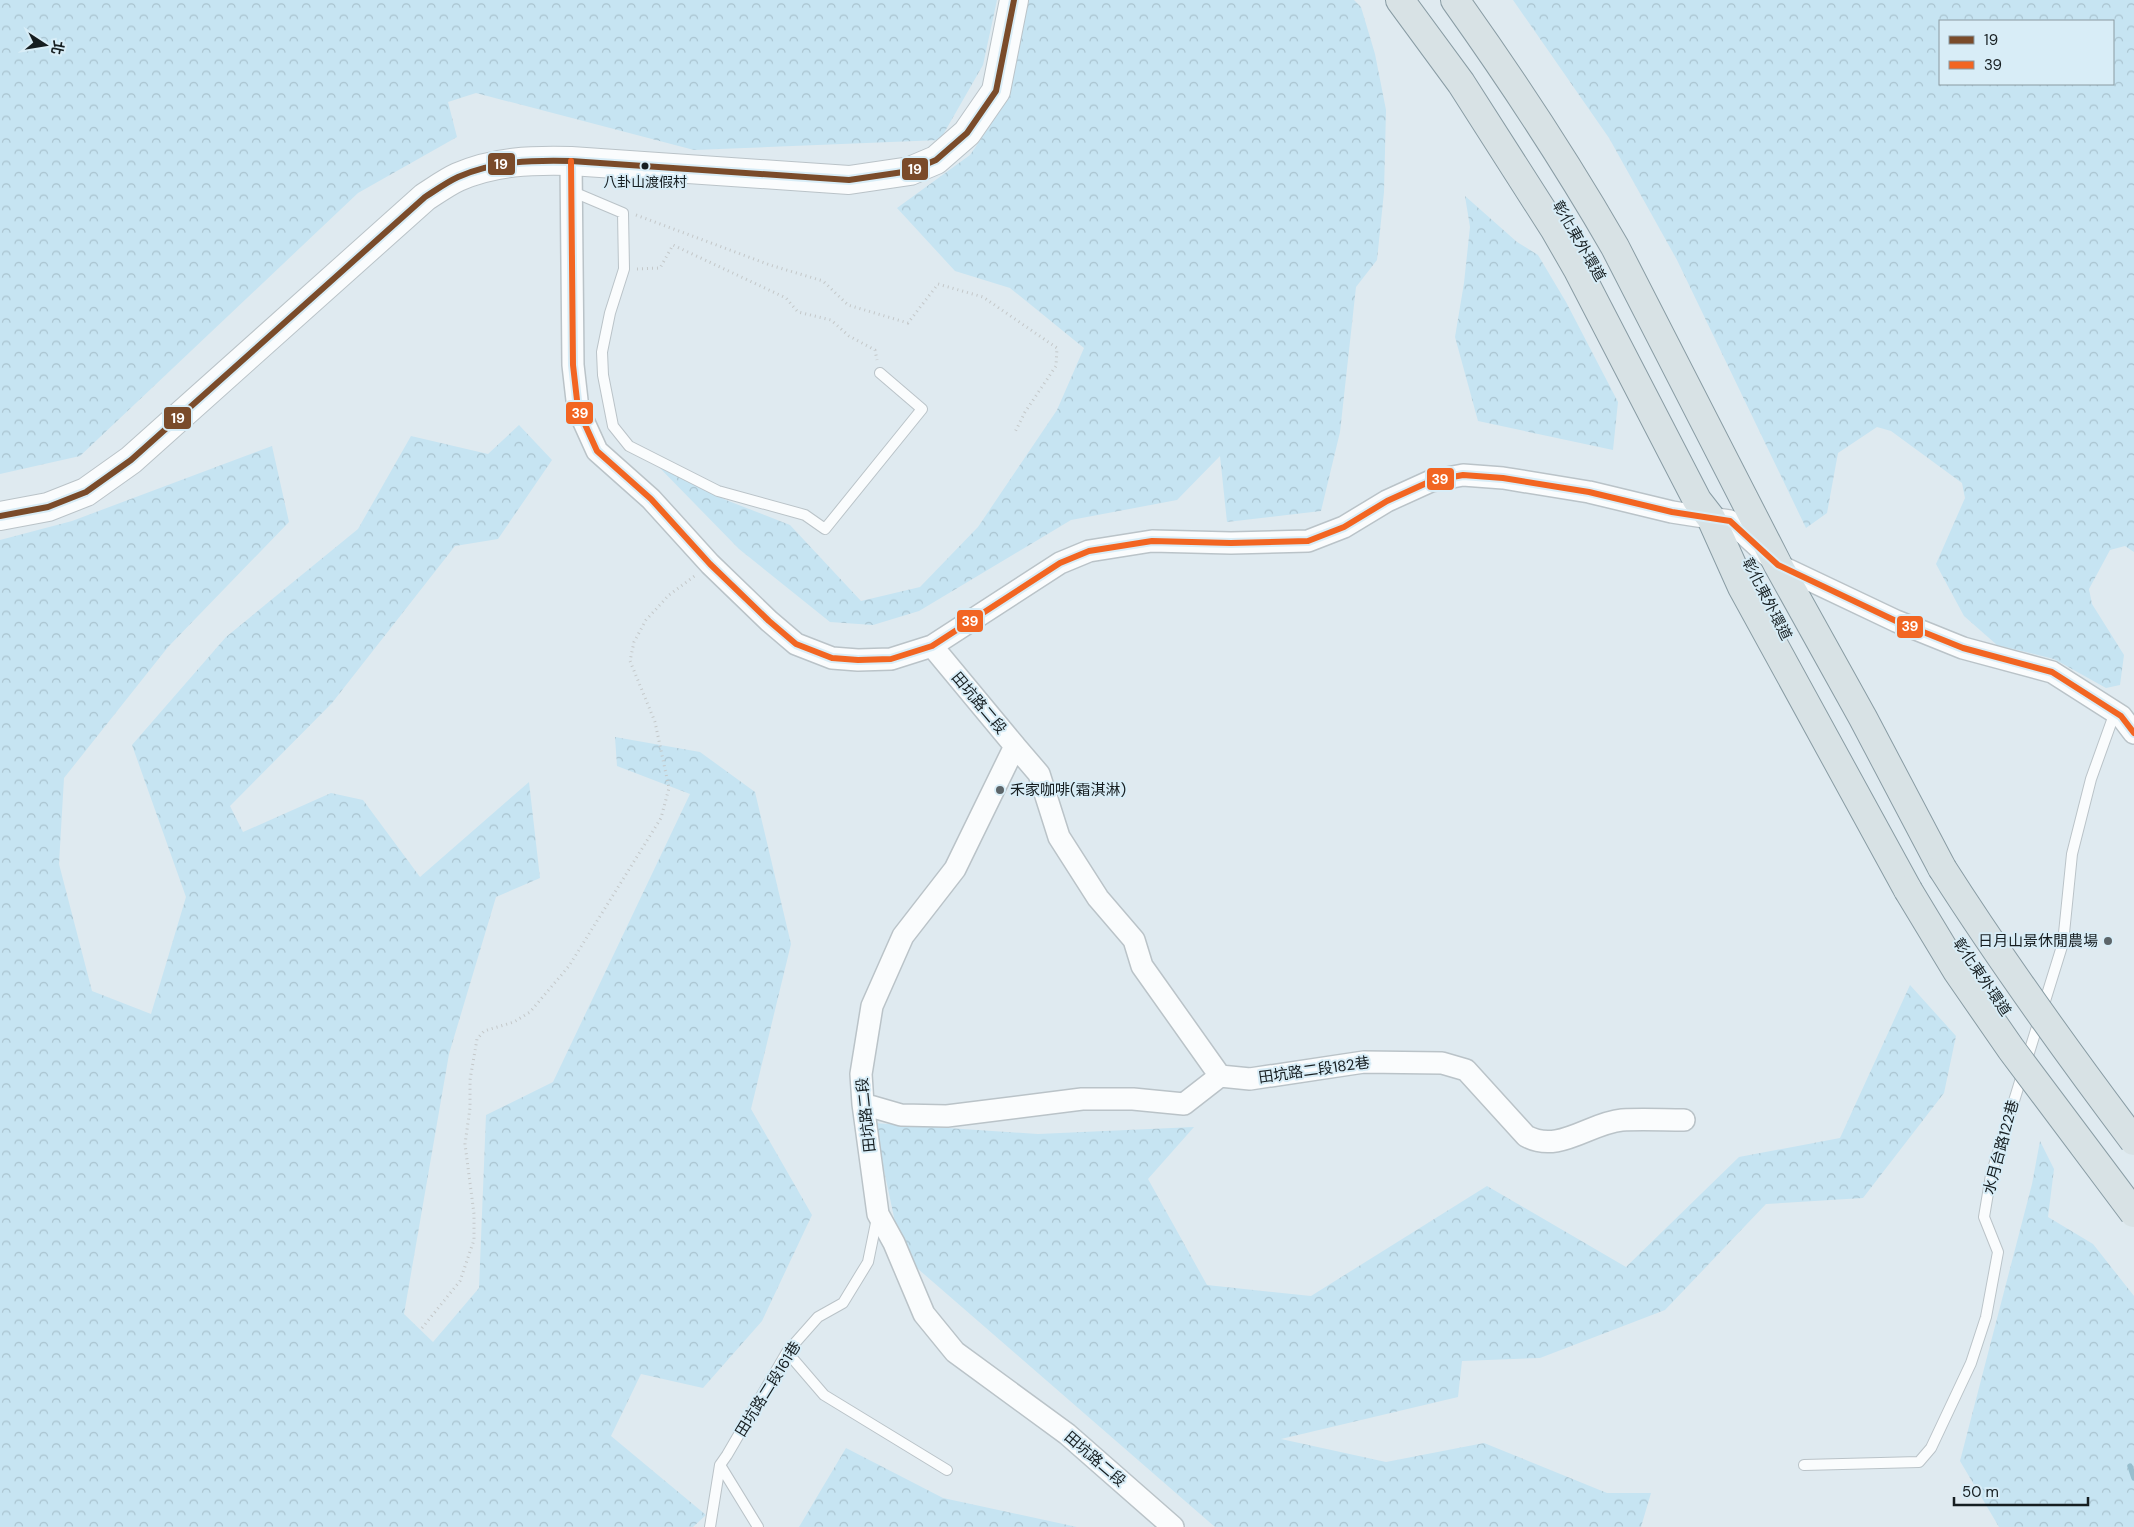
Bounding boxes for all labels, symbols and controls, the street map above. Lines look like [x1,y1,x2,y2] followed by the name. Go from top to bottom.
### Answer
[20,20,70,70] north arrow
[1939,20,2114,85] legend
[1984,30,1998,50] text: 19
[47,39,68,56] text: 北
[1984,55,2002,75] text: 39
[487,152,516,176] line badge: 19
[494,155,508,173] text: 19
[901,157,929,181] line badge: 19
[908,160,922,178] text: 19
[640,161,650,171] marker: 八卦山渡假村
[603,173,687,191] place label: 八卦山渡假村
[1548,197,1610,285] street label: 彰化東外環道
[565,401,594,425] line badge: 39
[572,404,589,422] text: 39
[163,406,192,430] line badge: 19
[171,409,185,427] text: 19
[1426,467,1455,491] line badge: 39
[1432,470,1449,488] text: 39
[1738,554,1796,644] street label: 彰化東外環道
[956,609,984,633] line badge: 39
[962,612,979,630] text: 39
[1896,615,1924,639] line badge: 39
[1902,617,1919,635] text: 39
[947,668,1011,738] street label: 田坑路二段
[1010,780,1126,800] place label: 禾家咖啡(霜淇淋)
[994,784,1006,796] marker: 禾家咖啡(霜淇淋)
[1978,931,2098,951] place label: 日月山景休閒農場
[1949,934,2015,1020] street label: 彰化東外環道
[2102,935,2114,947] marker: 日月山景休閒農場
[1257,1052,1371,1088] street label: 田坑路二段182巷
[852,1077,880,1153] street label: 田坑路二段
[1979,1098,2023,1196] street label: 水月台路122巷
[731,1338,805,1440] street label: 田坑路二段161巷
[1060,1427,1130,1491] street label: 田坑路二段
[1954,1474,2088,1506] scale bar
[1962,1482,1999,1502] text: 50 m

